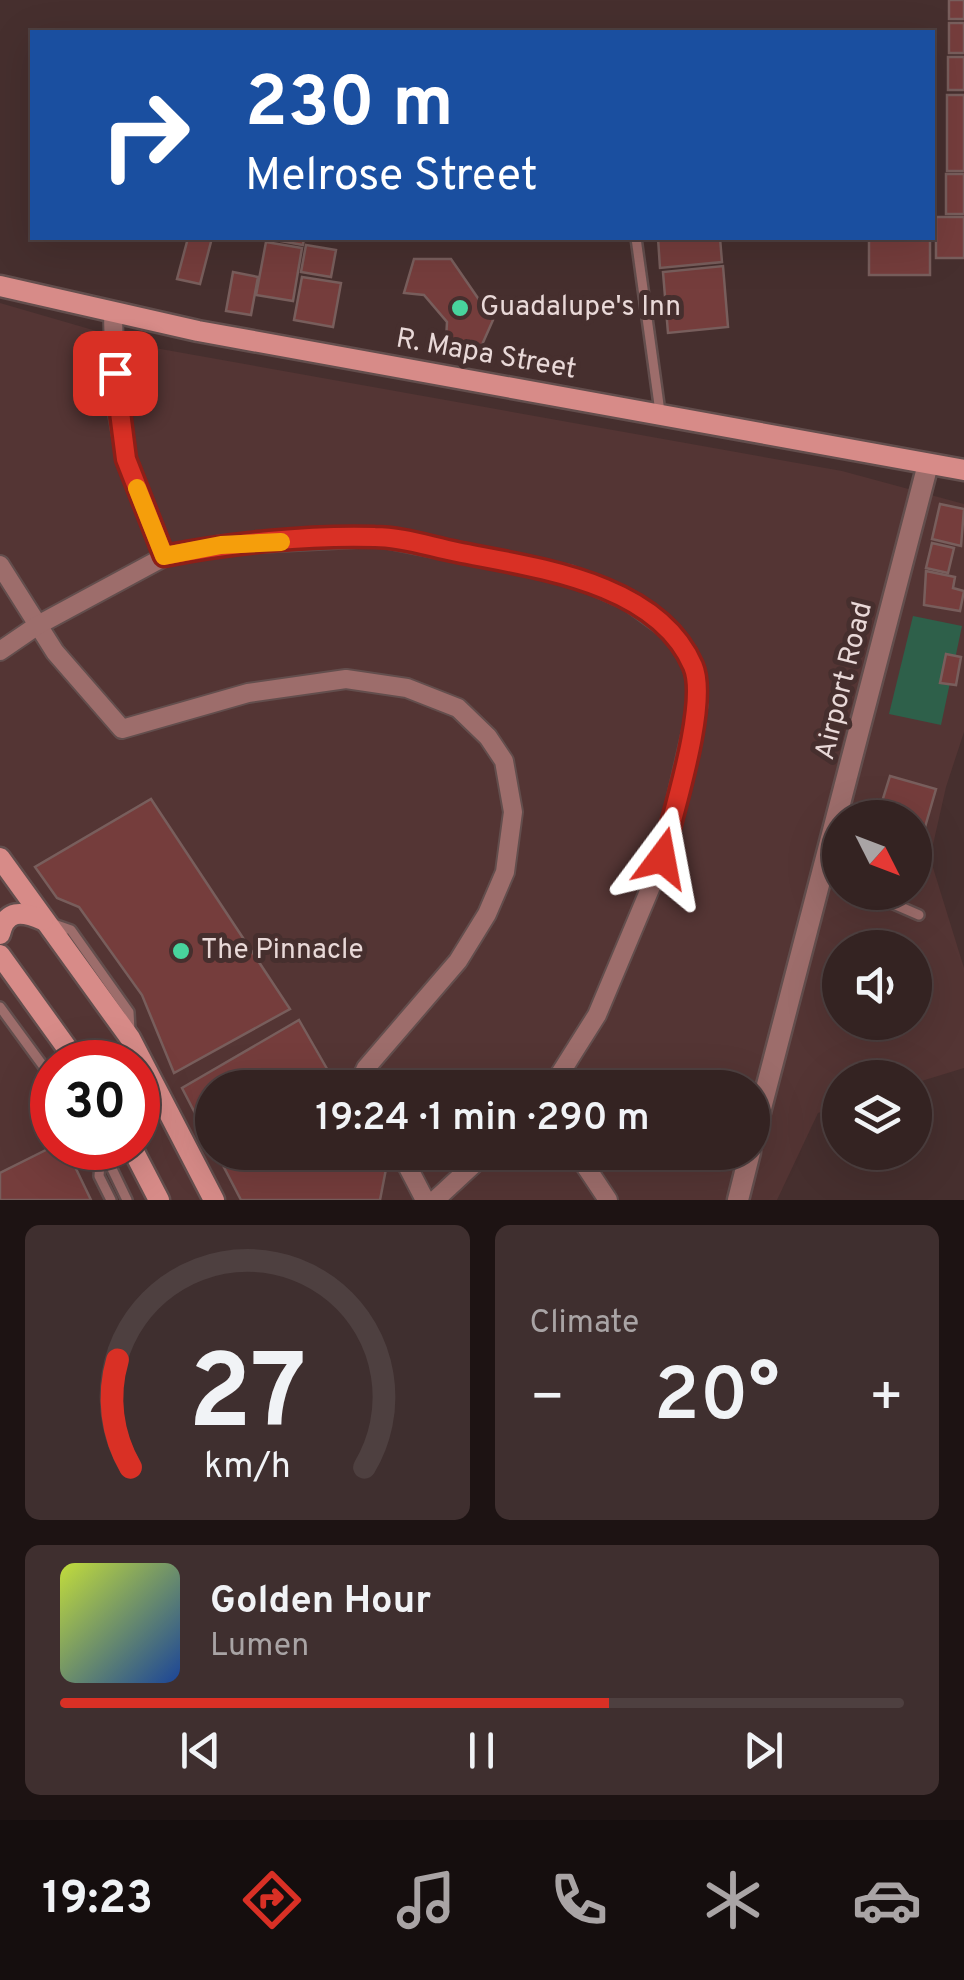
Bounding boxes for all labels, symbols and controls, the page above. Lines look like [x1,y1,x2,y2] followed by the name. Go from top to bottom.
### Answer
[245,62,454,151] text: 230 m
[80,70,210,200] icon: right
[245,149,538,206] text: Melrose Street
[480,290,681,326] place label: Guadalupe's Inn
[449,297,471,319] marker: Guadalupe's Inn
[393,321,579,389] street label: R. Mapa Street
[73,331,158,416] pin
[88,346,143,401] icon: arrive
[808,598,882,764] street label: Airport Road
[822,800,932,910] north arrow
[822,800,932,1170] map controls
[610,806,714,910] position arrow
[822,930,932,1040] button: sound
[201,933,363,969] place label: The Pinnacle
[170,940,192,962] marker: The Pinnacle
[30,1040,160,1170] speed limit sign: 30
[822,1060,932,1170] button: layers
[315,1095,650,1144] text: 19:24 · 1 min · 290 m
[530,1304,639,1344] text: Climate
[188,1333,306,1465] text: 27
[654,1352,780,1447] text: 20°
[530,1365,565,1435] text: −
[869,1365,904,1435] text: +
[204,1445,291,1491] text: km/h
[210,1578,431,1627] text: Golden Hour
[210,1627,309,1667] text: Lumen
[173,1723,228,1778] icon: previous
[454,1723,509,1778] icon: pause
[736,1723,791,1778] icon: next
[237,1865,307,1935] icon: directions
[391,1865,461,1935] icon: music
[544,1865,614,1935] icon: phone
[698,1865,768,1935] icon: climate
[852,1865,922,1935] icon: car
[42,1872,153,1929] text: 19:23

